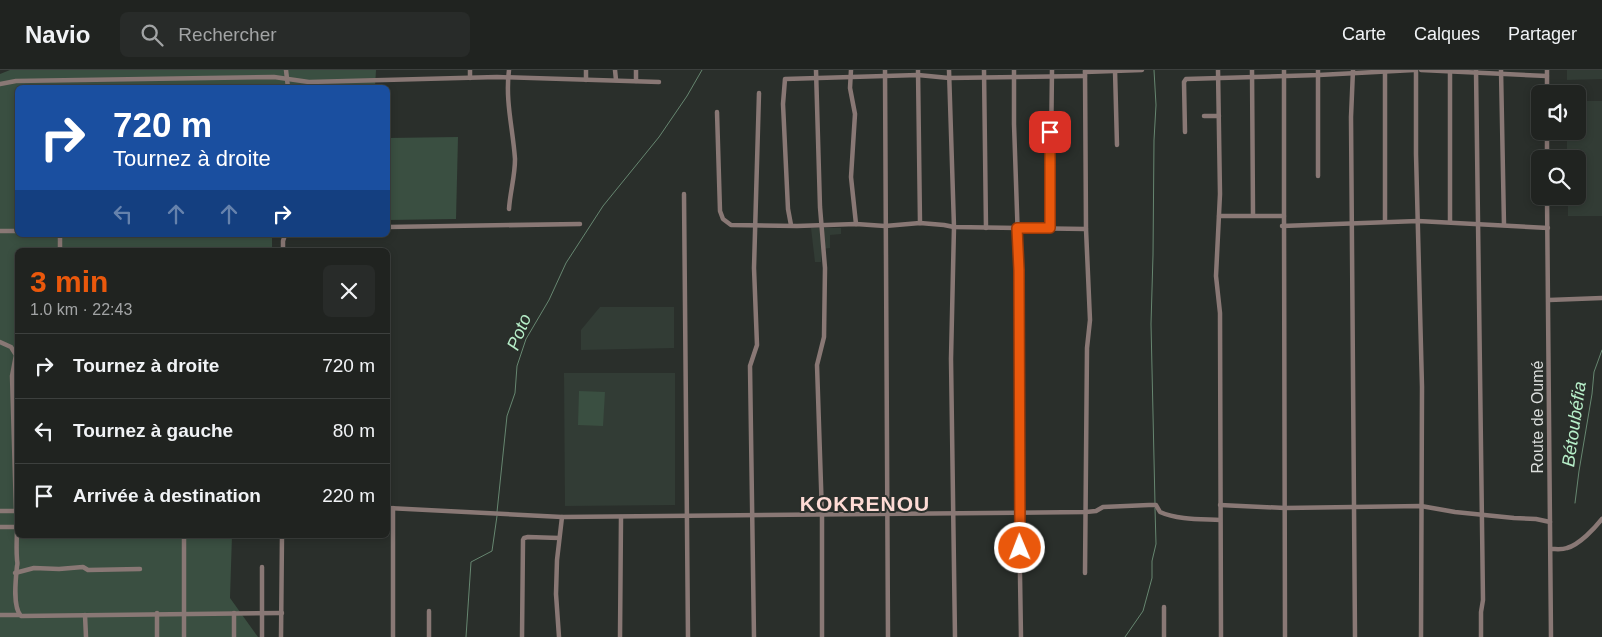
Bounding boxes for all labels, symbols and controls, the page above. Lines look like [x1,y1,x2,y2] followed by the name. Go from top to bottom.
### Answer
[120,12,470,57] search box
[25,21,90,48] text: Navio
[138,21,166,49] icon: search
[178,24,277,45] text: Rechercher
[1342,24,1386,44] text: Carte
[1414,24,1480,44] text: Calques
[1508,24,1577,44] text: Partager
[1531,85,1586,205] map controls
[1531,85,1586,140] button: sound
[30,105,95,170] icon: right
[113,105,212,144] text: 720 m
[1029,111,1071,153] pin
[1036,118,1064,146] icon: arrive
[113,146,271,171] text: Tournez à droite
[1531,150,1586,205] button: search
[109,200,137,228] icon: left
[162,200,190,228] icon: ahead
[215,200,243,228] icon: ahead
[268,200,296,228] icon: right
[30,265,108,298] text: 3 min
[323,265,375,317] button: close
[30,301,132,318] text: 1.0 km · 22:43
[503,311,535,353] water label: Poto
[30,352,58,380] icon: right
[73,355,219,376] text: Tournez à droite
[322,355,375,376] text: 720 m
[1529,360,1546,473] street label: Route de Oumé
[1558,380,1590,468] water label: Bétoubéfia
[30,417,58,445] icon: left
[73,420,233,441] text: Tournez à gauche
[333,420,375,441] text: 80 m
[30,482,58,510] icon: arrive
[73,485,261,506] text: Arrivée à destination
[322,485,375,506] text: 220 m
[800,492,930,515] district label: KOKRENOU
[993,521,1045,573] position arrow

